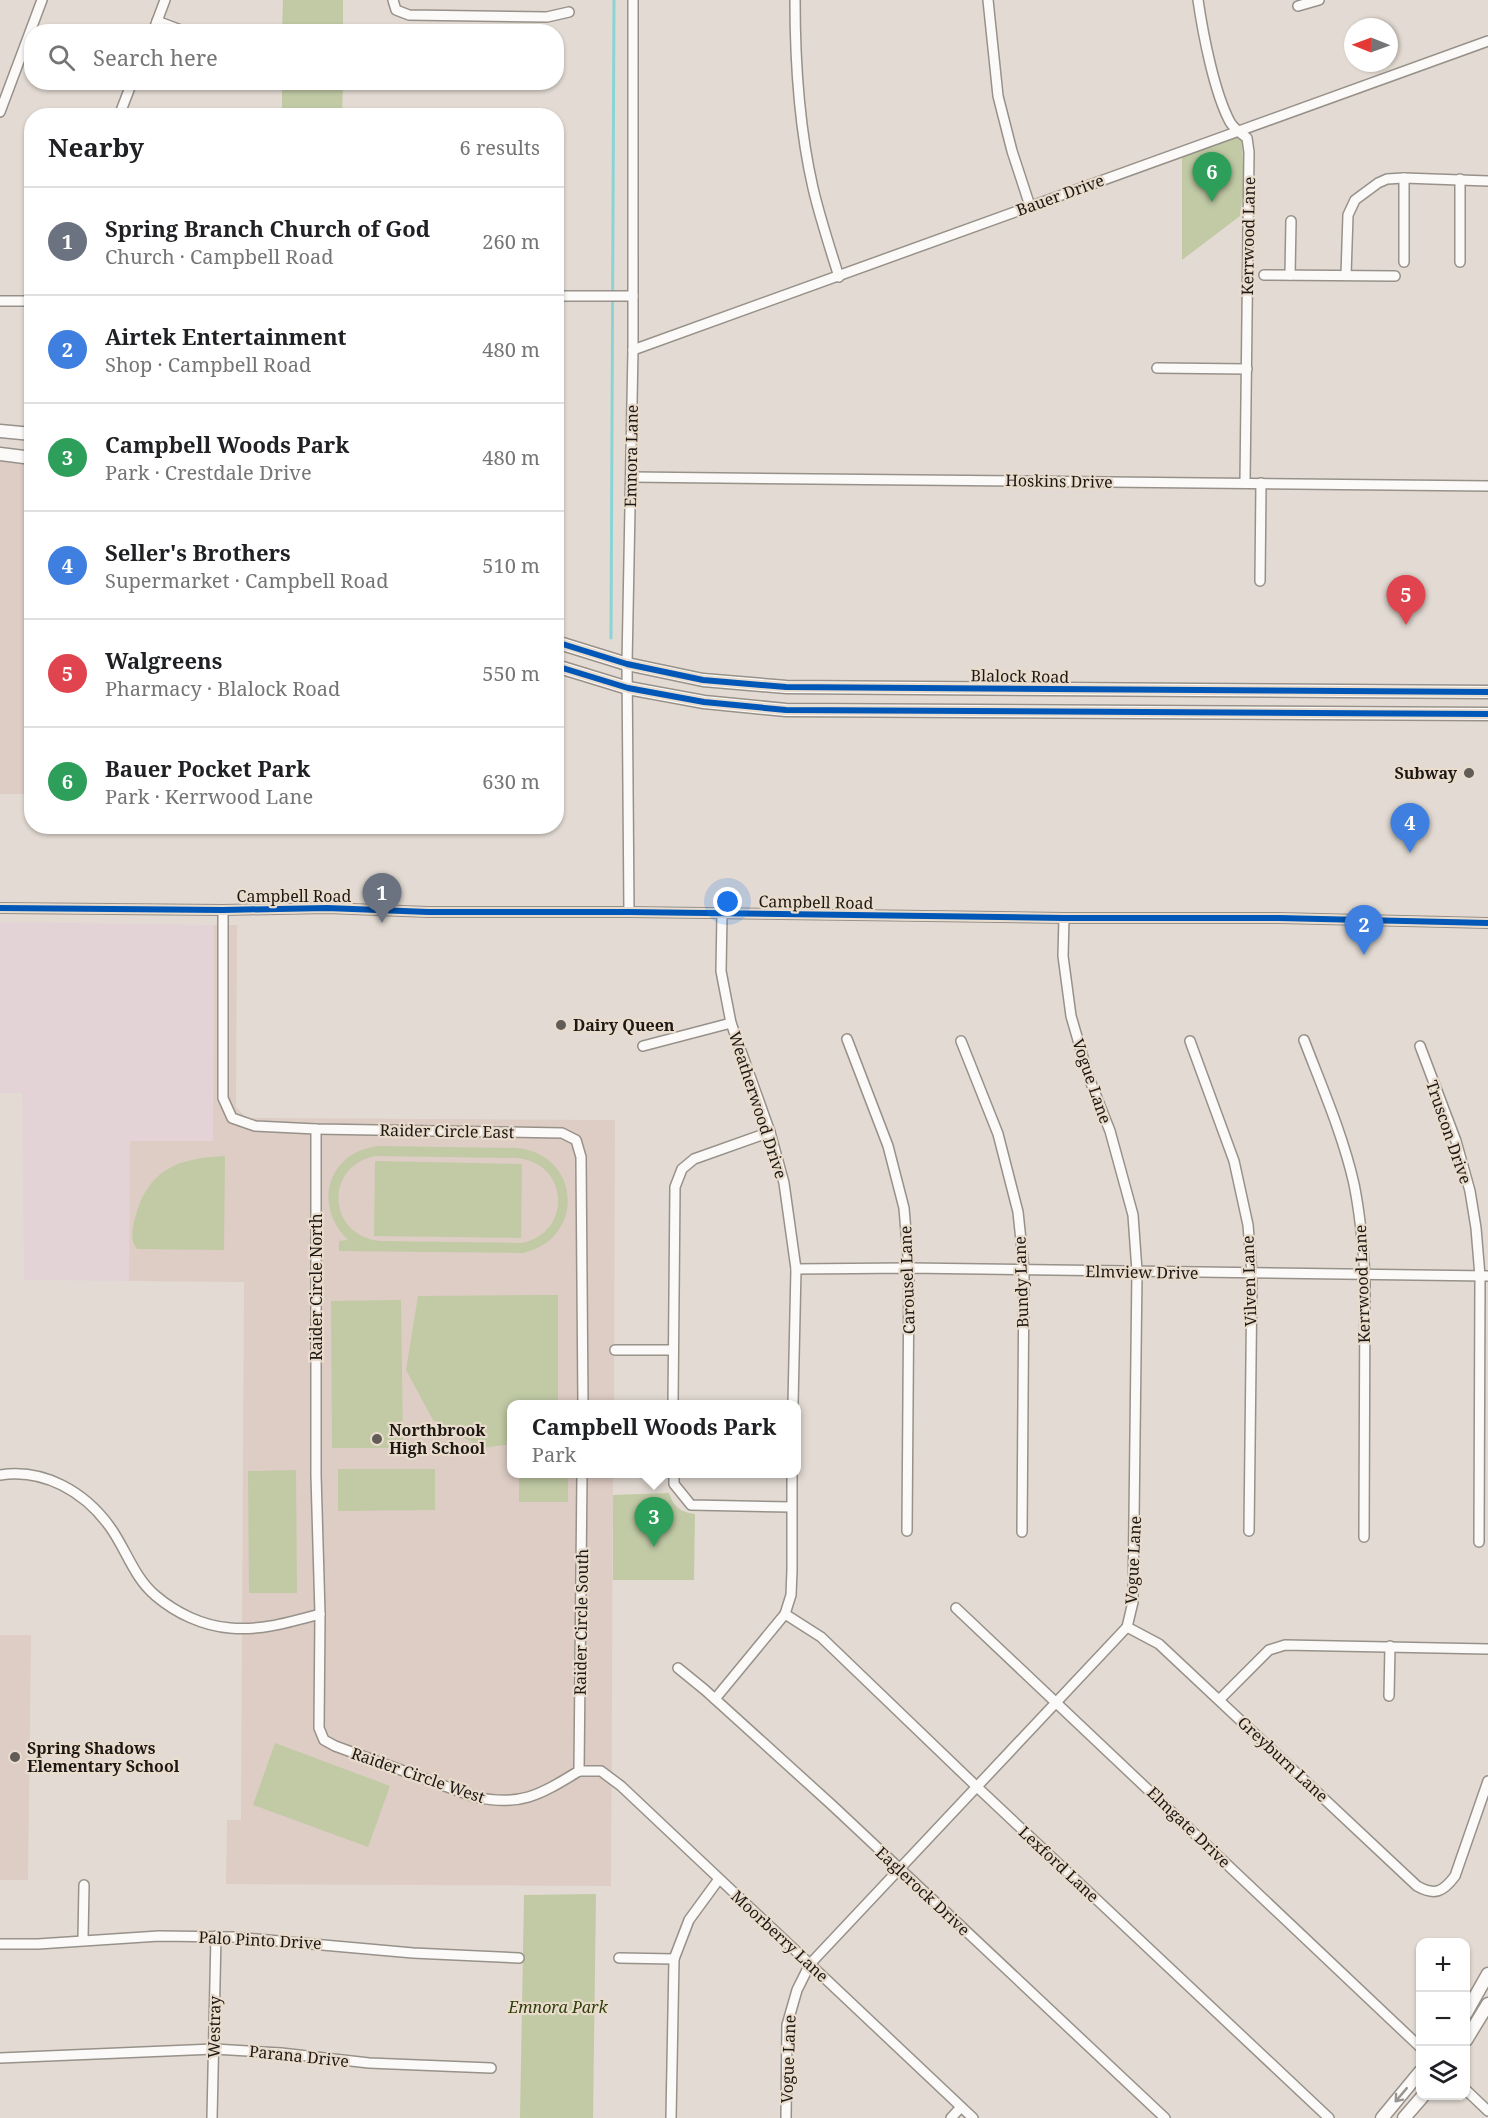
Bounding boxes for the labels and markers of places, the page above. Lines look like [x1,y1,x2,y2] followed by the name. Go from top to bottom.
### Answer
[1192,152,1232,202] pin: 6
[1386,576,1426,625] pin: 5
[1394,762,1458,784] place label: Subway
[1462,766,1476,780] marker: Subway
[1390,804,1430,853] pin: 4
[362,874,401,923] pin: 1
[1344,906,1384,955] pin: 2
[573,1014,675,1036] place label: Dairy Queen
[554,1018,568,1032] marker: Dairy Queen
[389,1419,486,1459] place label: Northbrook High School
[370,1432,384,1446] marker: Northbrook High School
[634,1498,674,1547] pin: 3
[27,1737,180,1777] place label: Spring Shadows Elementary School
[8,1750,22,1764] marker: Spring Shadows Elementary School

